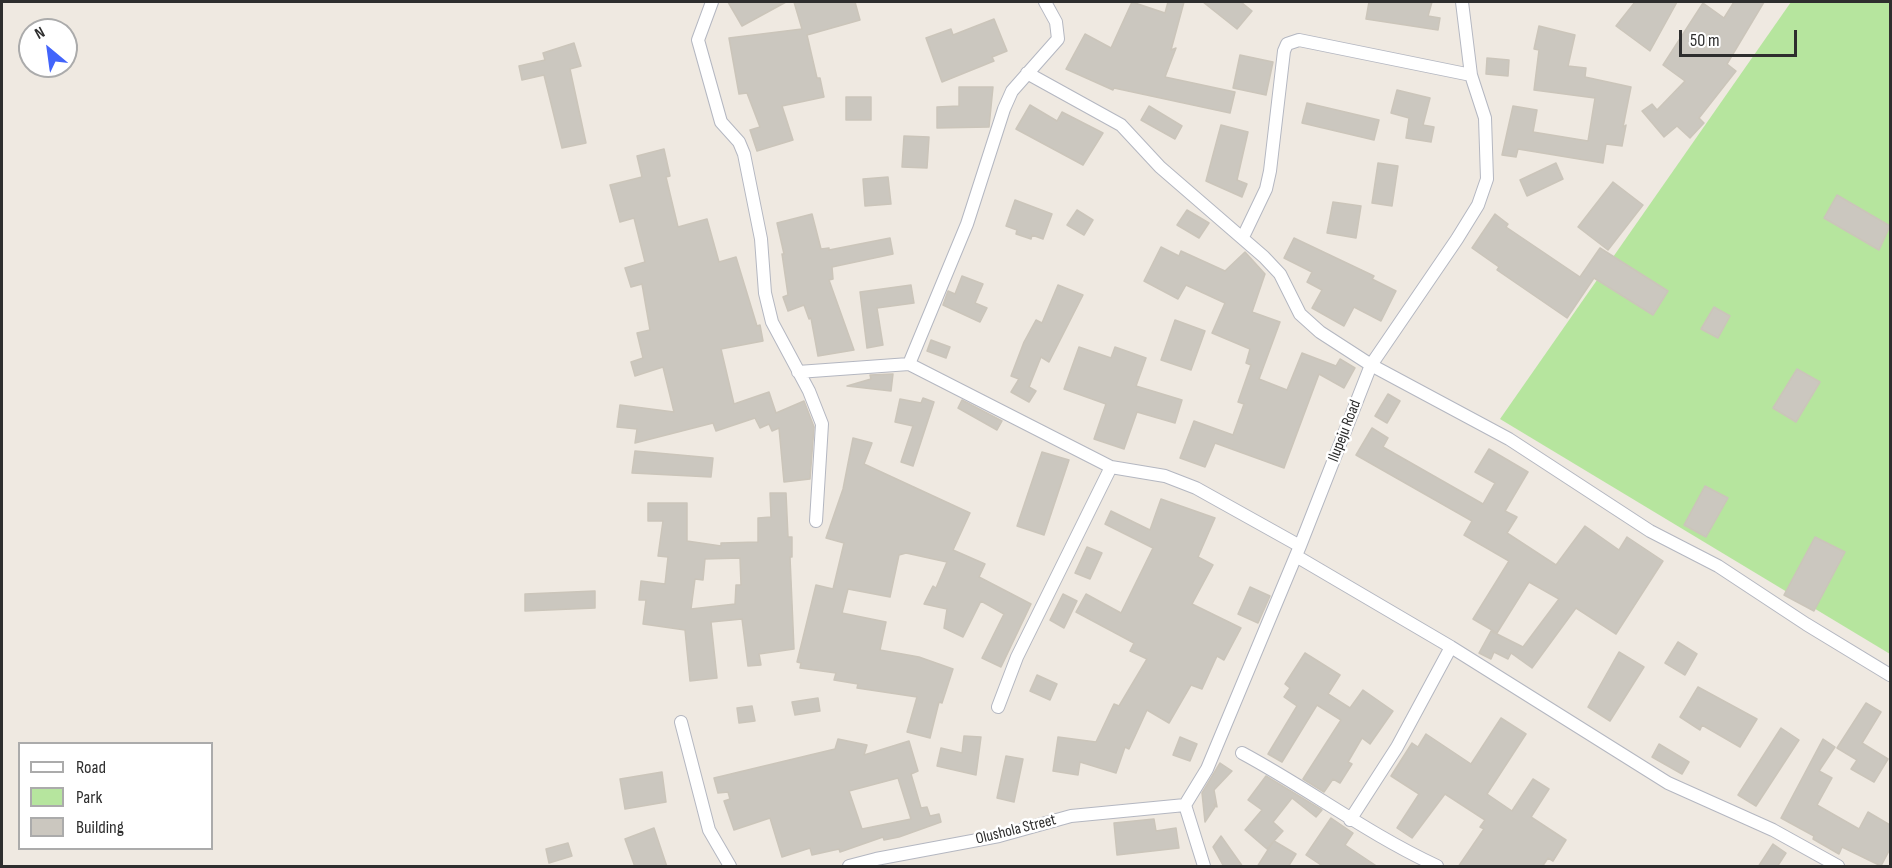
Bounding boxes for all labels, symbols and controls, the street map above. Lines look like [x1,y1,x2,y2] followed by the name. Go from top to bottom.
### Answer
[18,18,78,78] north arrow
[1682,18,1800,56] scale bar
[32,23,48,44] text: N
[1690,30,1720,51] text: 50 m
[1324,397,1366,465] street label: Ilupeju Road
[18,742,213,850] legend
[76,757,106,778] text: Road
[76,787,102,808] text: Park
[974,811,1058,849] street label: Olushola Street
[76,817,124,838] text: Building

